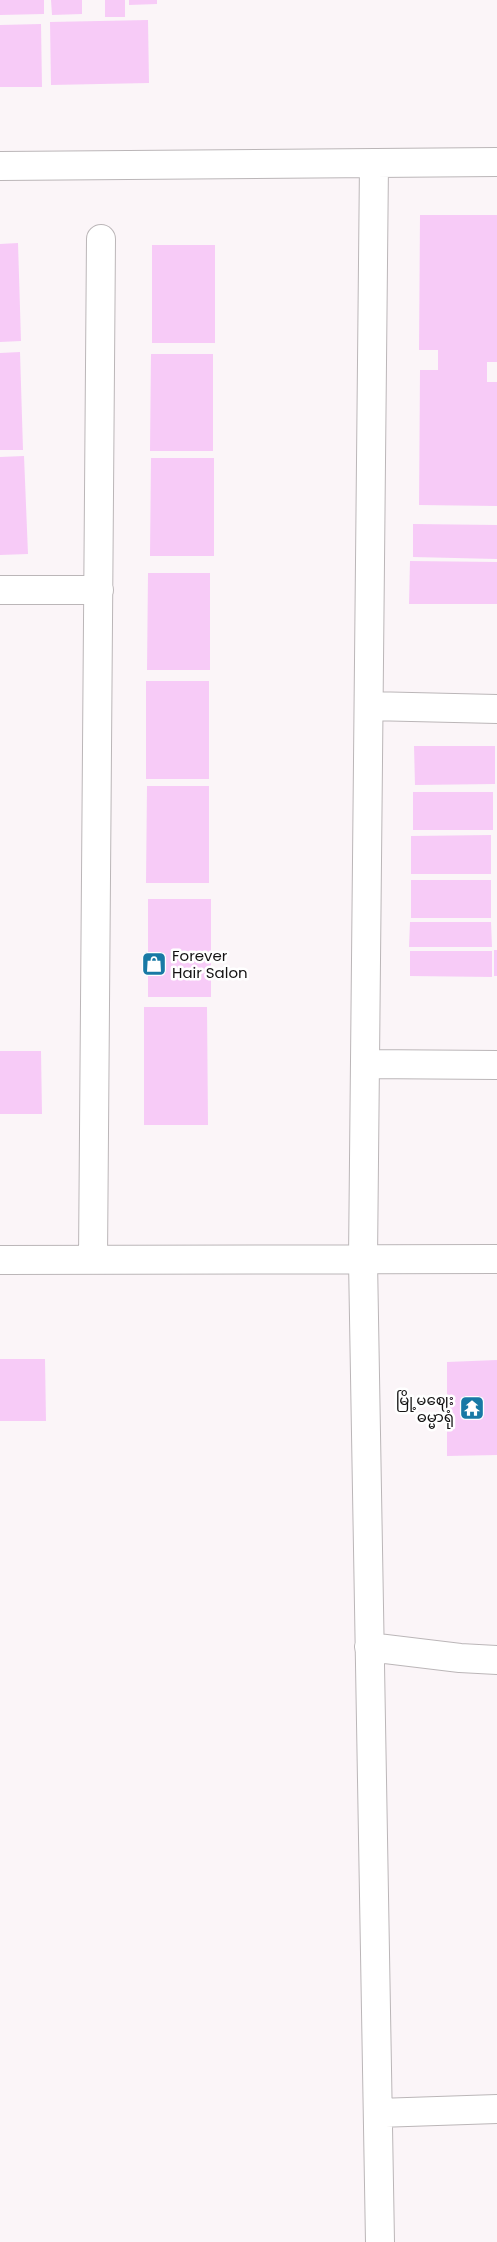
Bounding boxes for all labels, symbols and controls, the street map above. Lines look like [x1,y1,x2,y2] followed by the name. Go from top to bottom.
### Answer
[172,945,248,983] place label: Forever Hair Salon
[141,951,167,977] shop icon: Forever Hair Salon
[396,1389,454,1429] place label: မြို့မဈေး ဓမ္မာရုံ
[459,1395,485,1421] temple icon: မြို့မဈေး ဓမ္မာရုံ

